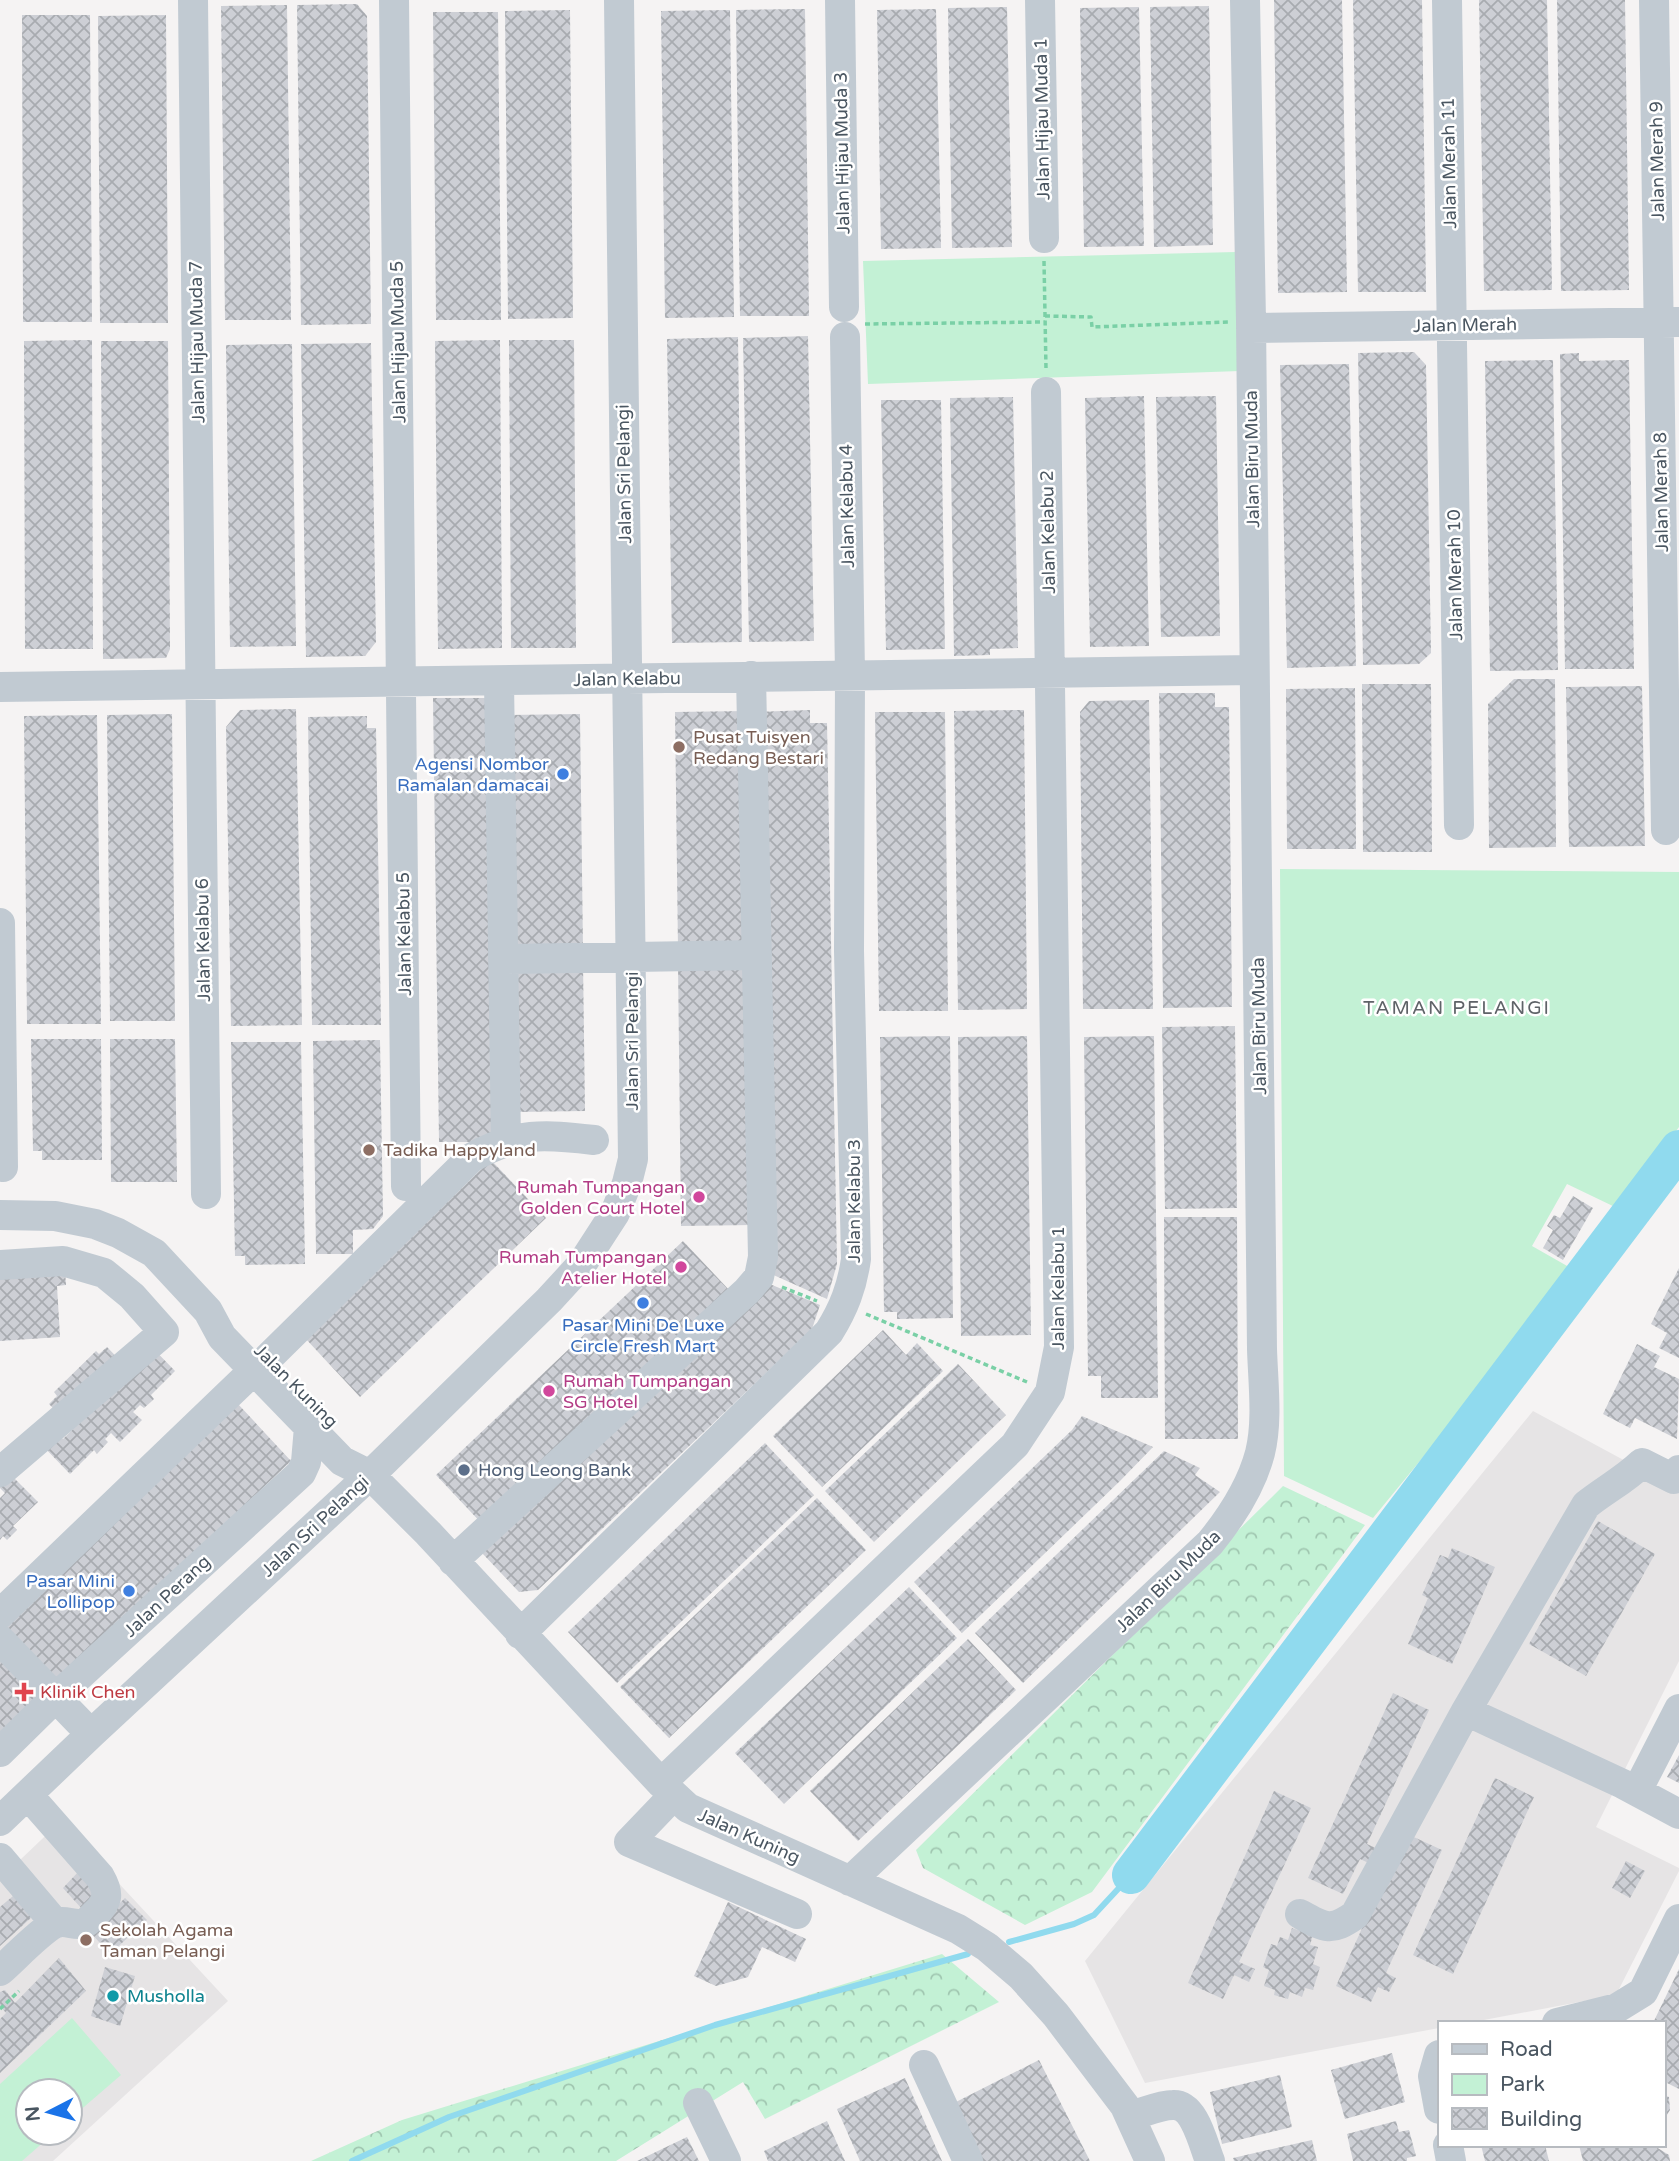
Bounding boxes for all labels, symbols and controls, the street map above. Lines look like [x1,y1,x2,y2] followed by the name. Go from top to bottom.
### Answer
[1030,38,1054,200] street label: Jalan Hijau Muda 1
[830,72,854,234] street label: Jalan Hijau Muda 3
[1437,97,1461,229] street label: Jalan Merah 11
[1645,101,1669,221] street label: Jalan Merah 9
[185,261,209,423] street label: Jalan Hijau Muda 7
[386,261,410,423] street label: Jalan Hijau Muda 5
[1413,313,1517,337] street label: Jalan Merah
[1240,390,1264,528] street label: Jalan Biru Muda
[612,404,636,544] street label: Jalan Sri Pelangi
[1649,432,1673,552] street label: Jalan Merah 8
[835,444,859,568] street label: Jalan Kelabu 4
[1036,470,1060,594] street label: Jalan Kelabu 2
[1443,509,1467,641] street label: Jalan Merah 10
[573,667,681,691] street label: Jalan Kelabu
[693,726,824,769] place label: Pusat Tuisyen Redang Bestari
[671,739,687,755] marker: Pusat Tuisyen Redang Bestari
[397,753,549,796] place label: Agensi Nombor Ramalan damacai
[555,766,571,782] marker: Agensi Nombor Ramalan damacai
[392,872,416,996] street label: Jalan Kelabu 5
[191,878,215,1002] street label: Jalan Kelabu 6
[1247,957,1271,1095] street label: Jalan Biru Muda
[621,971,643,1111] street label: Jalan Sri Pelangi
[1363,997,1551,1019] district label: TAMAN PELANGI
[383,1139,536,1161] place label: Tadika Happyland
[843,1139,865,1263] street label: Jalan Kelabu 3
[361,1142,377,1158] marker: Tadika Happyland
[517,1176,685,1219] place label: Rumah Tumpangan Golden Court Hotel
[691,1189,707,1205] marker: Rumah Tumpangan Golden Court Hotel
[1047,1226,1069,1350] street label: Jalan Kelabu 1
[499,1246,667,1289] place label: Rumah Tumpangan Atelier Hotel
[673,1259,689,1275] marker: Rumah Tumpangan Atelier Hotel
[635,1295,651,1311] marker: Pasar Mini De Luxe Circle Fresh Mart
[562,1314,724,1357] place label: Pasar Mini De Luxe Circle Fresh Mart
[249,1339,343,1433] street label: Jalan Kuning
[563,1370,731,1413] place label: Rumah Tumpangan SG Hotel
[541,1383,557,1399] marker: Rumah Tumpangan SG Hotel
[478,1459,631,1481] place label: Hong Leong Bank
[456,1462,472,1478] marker: Hong Leong Bank
[257,1470,373,1582] street label: Jalan Sri Pelangi
[1111,1525,1225,1637] street label: Jalan Biru Muda
[119,1550,215,1642] street label: Jalan Perang
[26,1570,115,1613] place label: Pasar Mini Lollipop
[121,1583,137,1599] marker: Pasar Mini Lollipop
[40,1681,136,1703] place label: Klinik Chen
[14,1682,34,1702] marker: Klinik Chen
[694,1804,804,1868] street label: Jalan Kuning
[100,1919,233,1962] place label: Sekolah Agama Taman Pelangi
[78,1932,94,1948] marker: Sekolah Agama Taman Pelangi
[127,1985,205,2007] place label: Musholla
[105,1988,121,2004] marker: Musholla
[1438,2021,1665,2147] legend
[1500,2037,1553,2062] text: Road
[1500,2072,1545,2097] text: Park
[14,2077,84,2147] north arrow
[21,2105,45,2122] text: N
[1500,2107,1582,2132] text: Building

